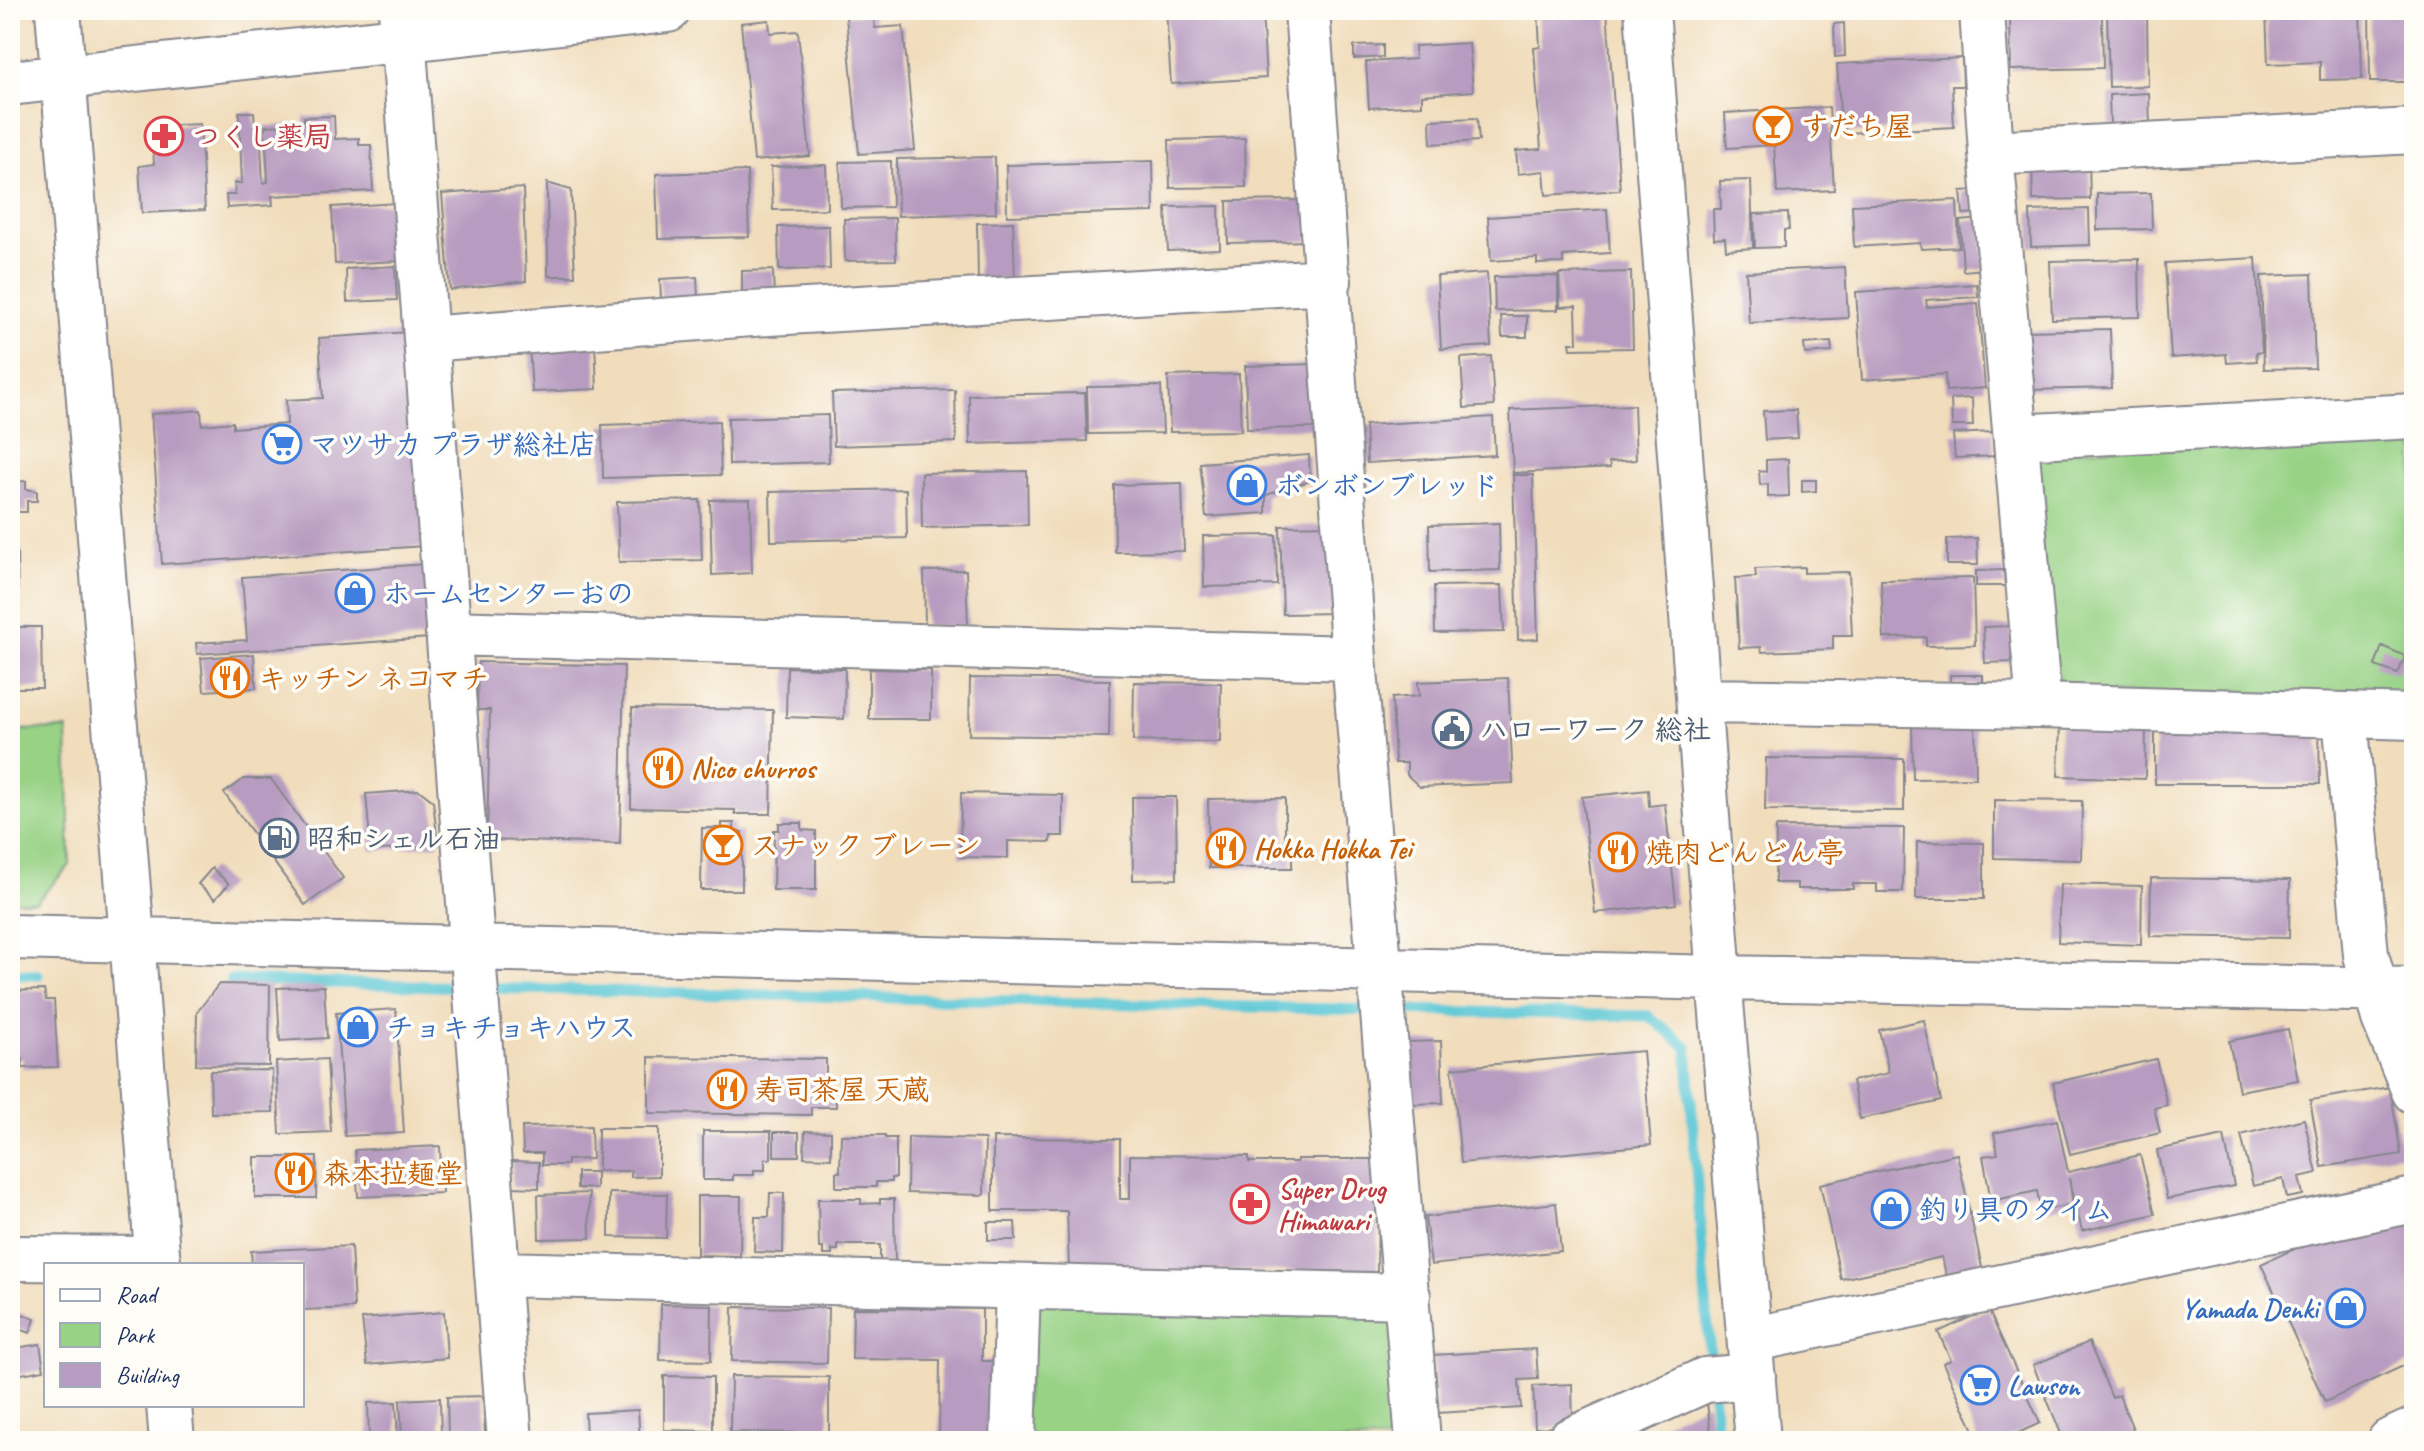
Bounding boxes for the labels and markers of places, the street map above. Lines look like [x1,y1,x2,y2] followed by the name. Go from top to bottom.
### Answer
[1752,105,1794,147] bar icon: すだち屋
[1801,109,1914,144] place label: すだち屋
[143,115,185,157] pharmacy icon: つくし薬局
[192,119,332,154] place label: つくし薬局
[261,423,303,465] supermarket icon: マツサカ プラザ総社店
[310,427,597,462] place label: マツサカ プラザ総社店
[1226,464,1268,506] shop icon: ボンボンブレッド
[1275,468,1499,503] place label: ボンボンブレッド
[334,572,376,614] shop icon: ホームセンターおの
[383,576,634,611] place label: ホームセンターおの
[209,657,251,699] restaurant icon: キッチン ネコマチ
[258,661,489,696] place label: キッチン ネコマチ
[1431,708,1473,750] public building icon: ハローワーク 総社
[1480,712,1711,747] place label: ハローワーク 総社
[642,747,684,789] restaurant icon: Nico churros
[691,751,818,786] place label: Nico churros
[258,817,300,859] fuel station icon: 昭和シェル石油
[307,821,501,856] place label: 昭和シェル石油
[702,824,744,866] bar icon: スナック ブレーン
[1205,827,1247,869] restaurant icon: Hokka Hokka Tei
[751,828,981,863] place label: スナック ブレーン
[1254,831,1415,866] place label: Hokka Hokka Tei
[1597,831,1639,873] restaurant icon: 焼肉どんどん亭
[1646,835,1844,870] place label: 焼肉どんどん亭
[337,1006,379,1048] shop icon: チョキチョキハウス
[386,1010,636,1045] place label: チョキチョキハウス
[706,1068,748,1110] restaurant icon: 寿司茶屋 天蔵
[755,1072,930,1107] place label: 寿司茶屋 天蔵
[274,1152,316,1194] restaurant icon: 森本拉麺堂
[323,1156,463,1191] place label: 森本拉麺堂
[1278,1171,1387,1238] place label: Super Drug Himawari
[1229,1183,1271,1225] pharmacy icon: Super Drug Himawari
[1870,1188,1912,1230] shop icon: 釣り具のタイム
[1919,1192,2113,1227] place label: 釣り具のタイム
[2325,1287,2367,1329] shop icon: Yamada Denki
[2181,1291,2322,1326] place label: Yamada Denki
[1959,1364,2001,1406] supermarket icon: Lawson
[2008,1368,2082,1403] place label: Lawson

